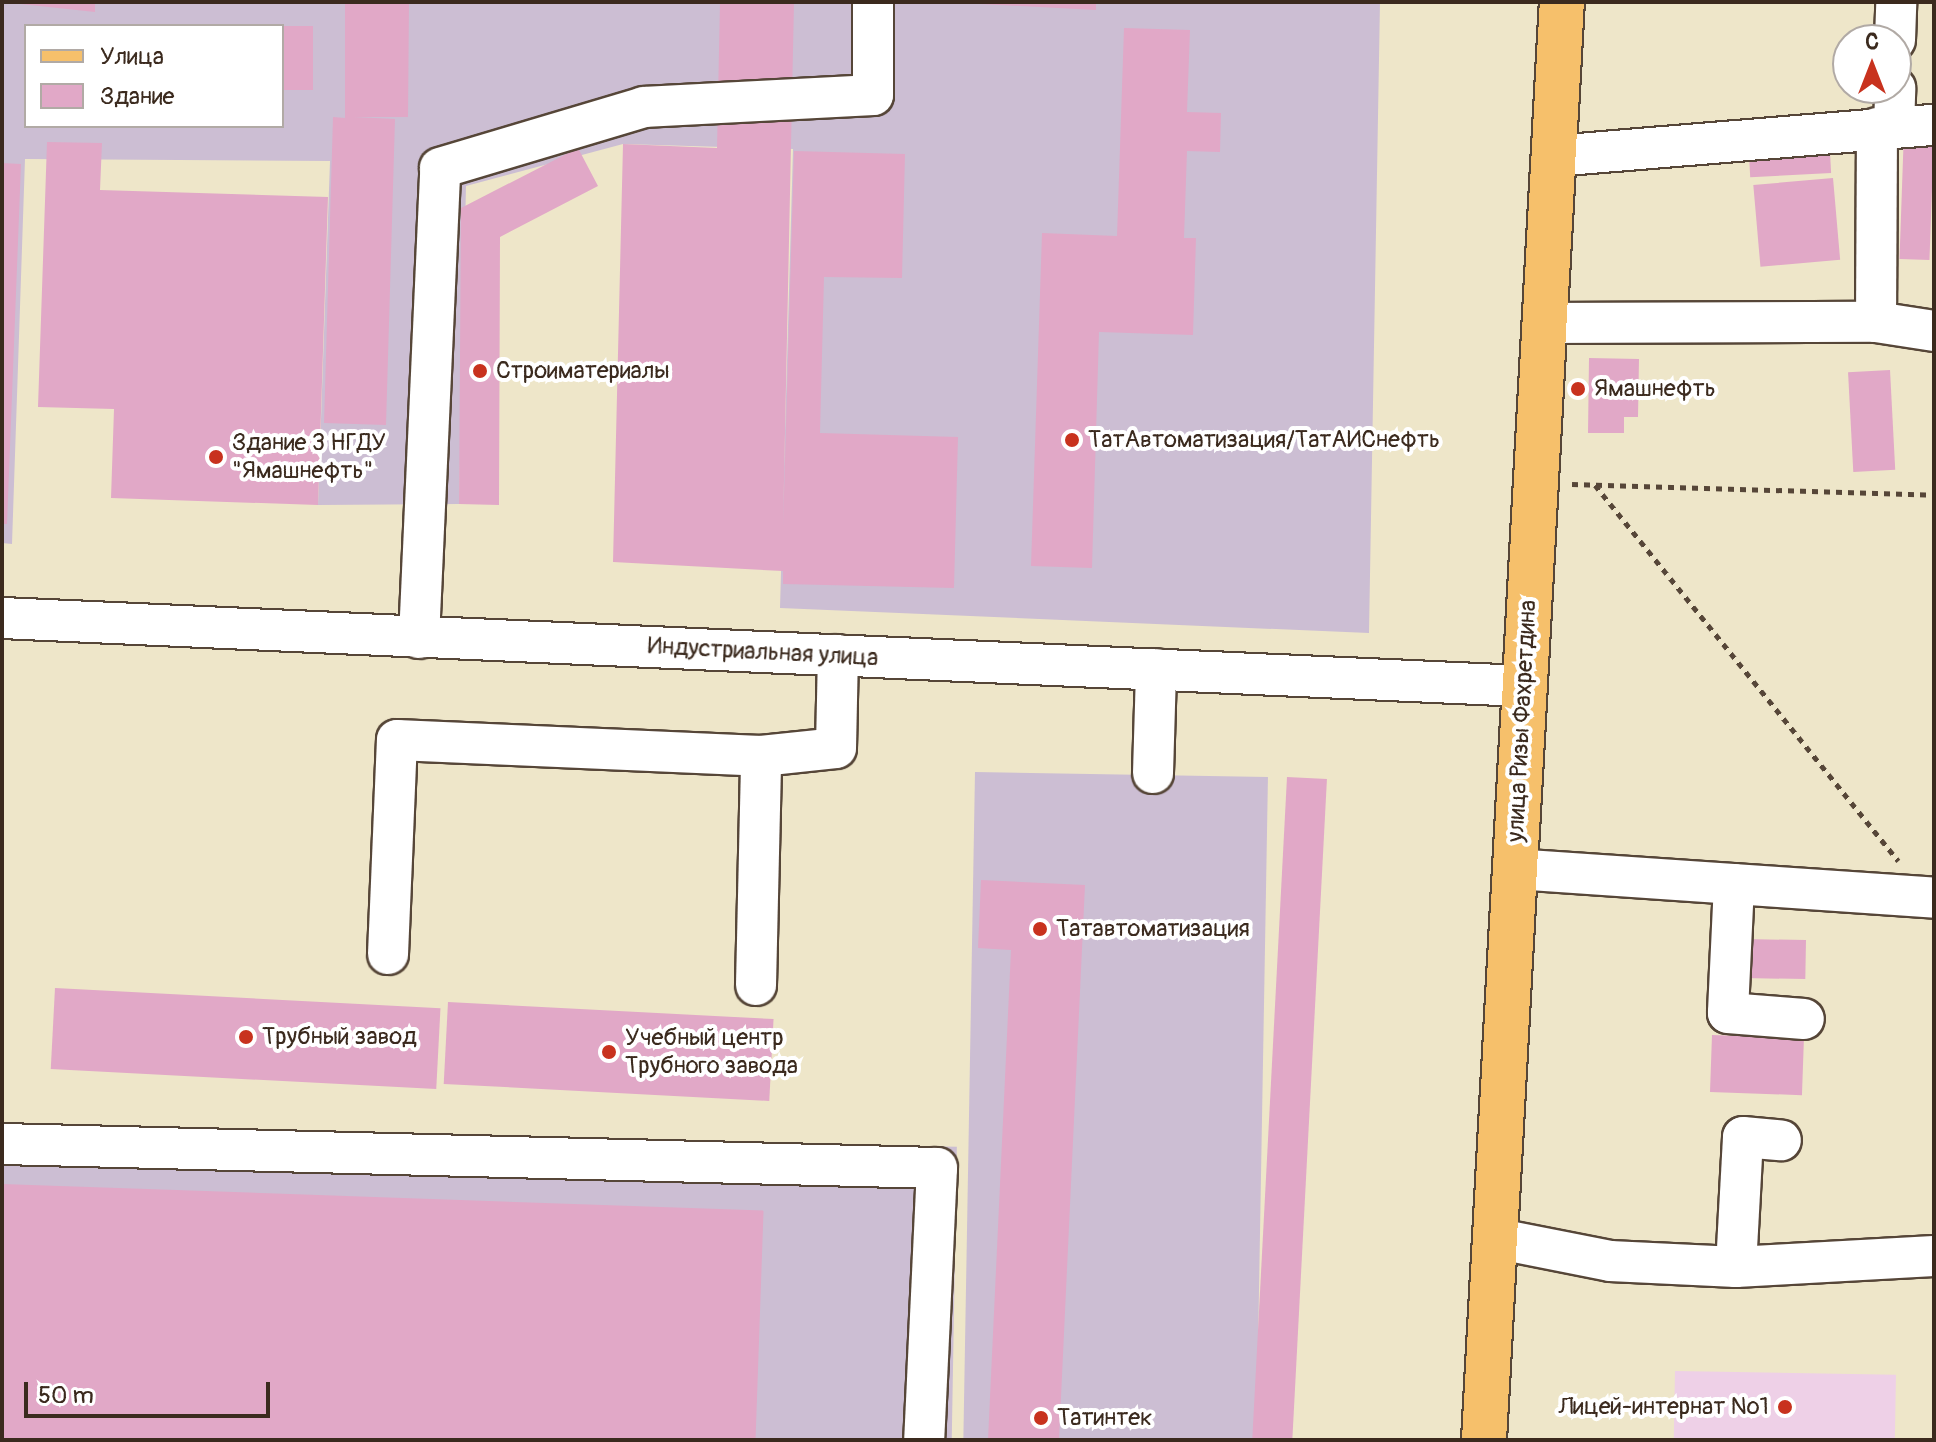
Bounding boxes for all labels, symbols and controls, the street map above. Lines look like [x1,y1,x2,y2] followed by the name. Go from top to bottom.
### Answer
[24,24,284,128] legend
[1832,24,1912,104] north arrow
[1865,28,1879,56] text: С
[100,42,164,71] text: Улица
[100,82,174,111] text: Здание
[496,357,670,385] place label: Строиматериалы
[471,362,489,380] marker: Строиматериалы
[1594,375,1716,403] place label: Ямашнефть
[1569,380,1587,398] marker: Ямашнефть
[1088,426,1440,454] place label: ТатАвтоматизация/ТатАИСнефть
[232,429,386,485] place label: Здание 3 НГДУ "Ямашнефть"
[1063,431,1081,449] marker: ТатАвтоматизация/ТатАИСнефть
[207,448,225,466] marker: Здание 3 НГДУ "Ямашнефть"
[1501,599,1543,843] street label: улица Ризы Фахретдина
[647,632,879,672] street label: Индустриальная улица
[1056,915,1250,943] place label: Татавтоматизация
[1031,920,1049,938] marker: Татавтоматизация
[262,1023,417,1051] place label: Трубный завод
[625,1024,798,1080] place label: Учебный центр Трубного завода
[237,1028,255,1046] marker: Трубный завод
[600,1043,618,1061] marker: Учебный центр Трубного завода
[28,1366,274,1416] scale bar
[38,1381,94,1410] text: 50 m
[1559,1393,1769,1421] place label: Лицей-интернат №1
[1776,1398,1794,1416] marker: Лицей-интернат №1
[1057,1404,1152,1432] place label: Татинтек
[1032,1409,1050,1427] marker: Татинтек

